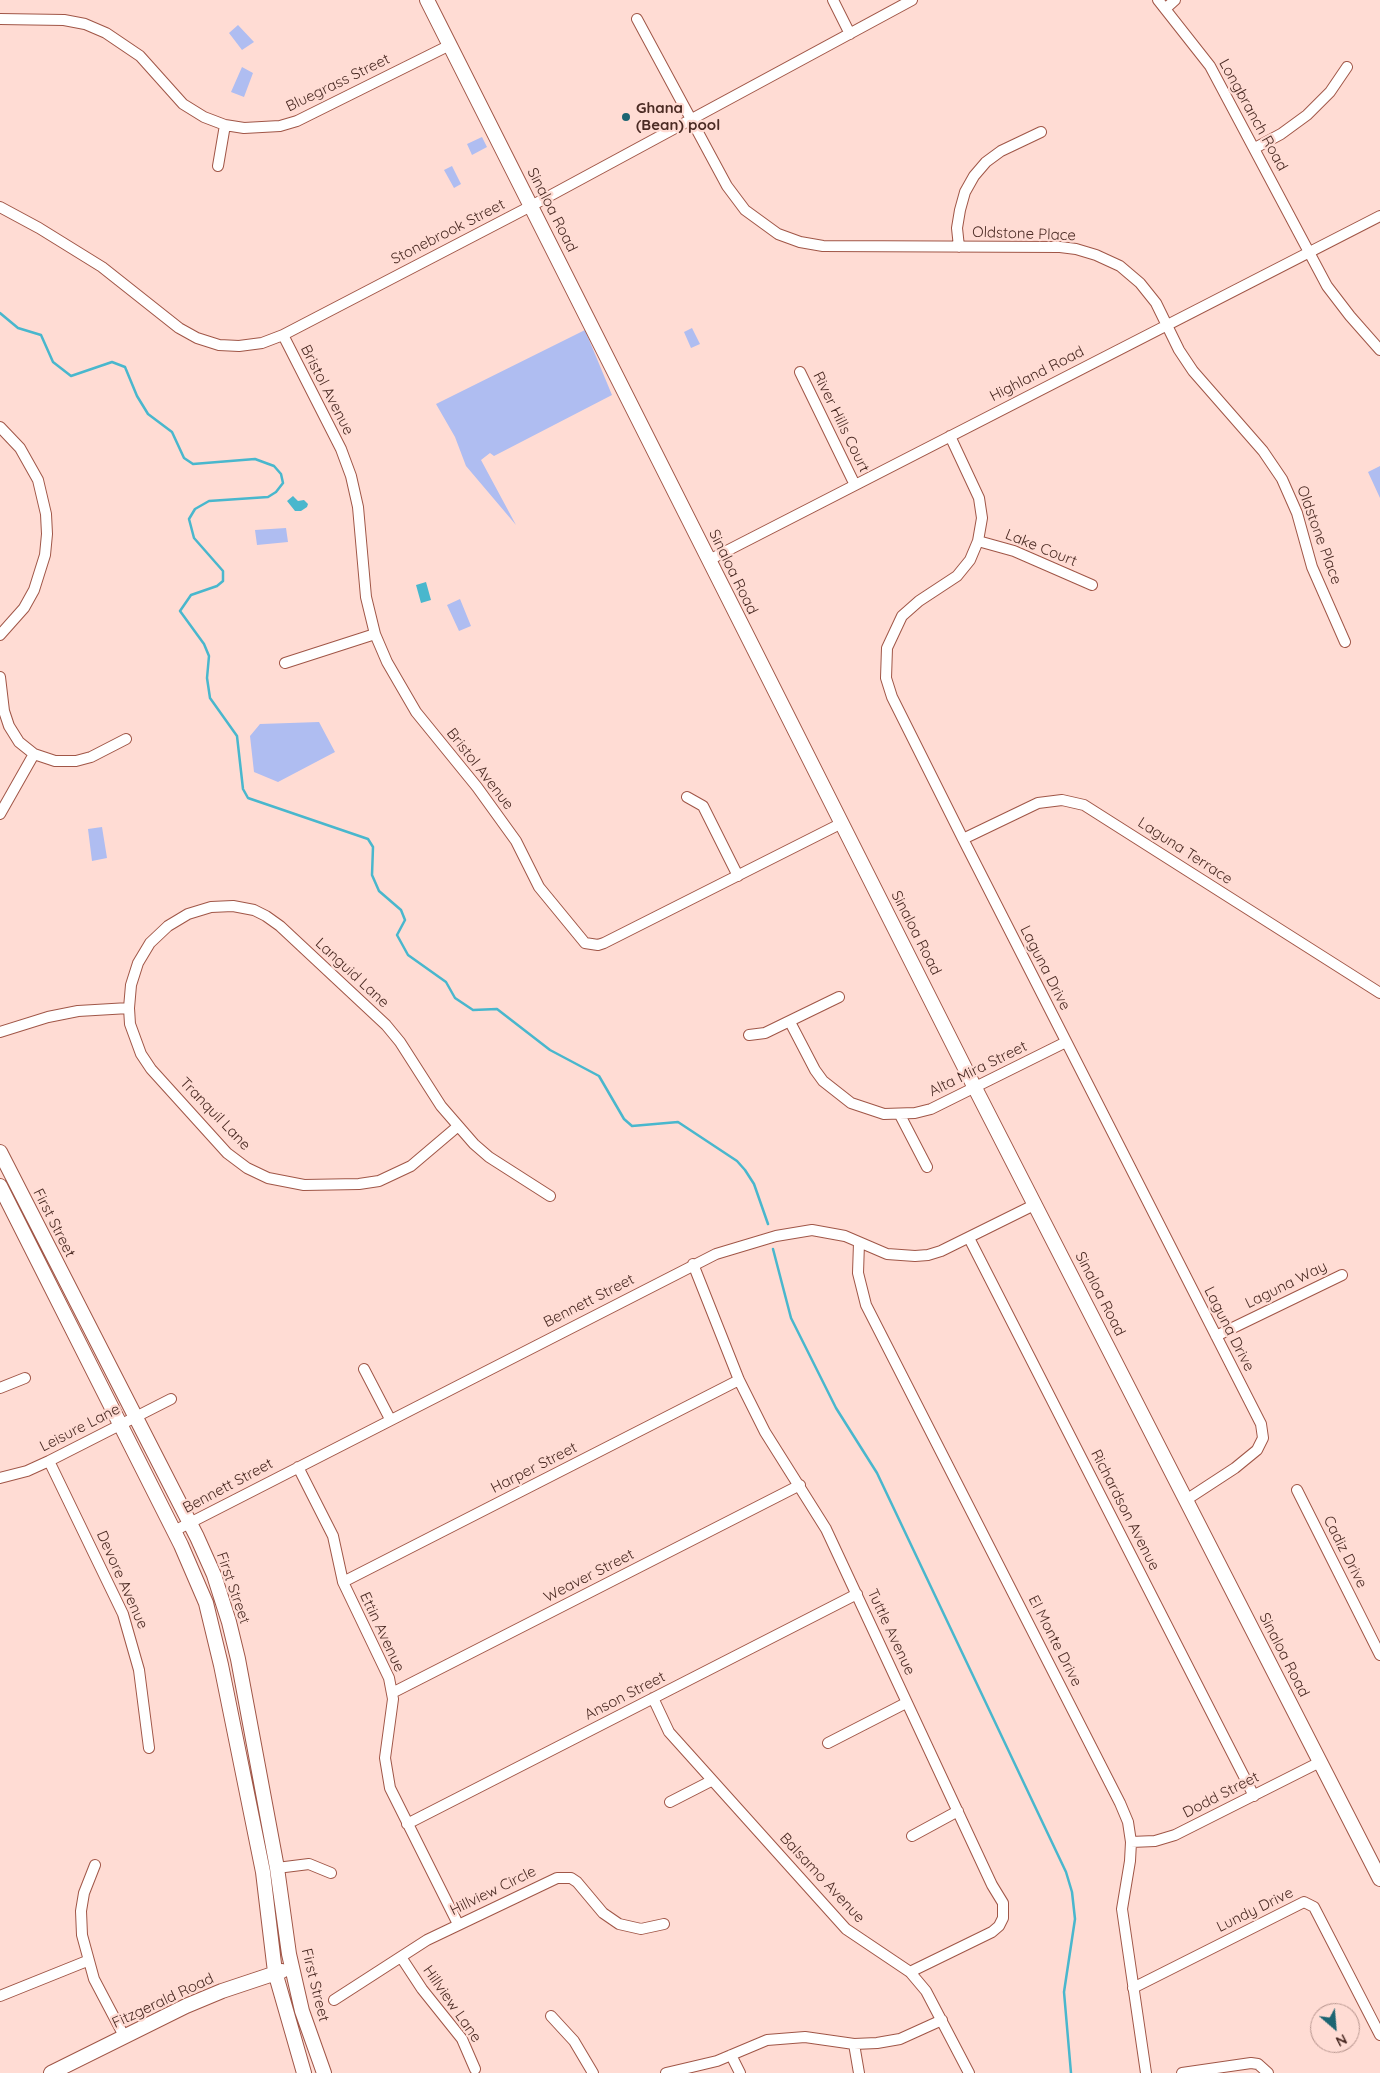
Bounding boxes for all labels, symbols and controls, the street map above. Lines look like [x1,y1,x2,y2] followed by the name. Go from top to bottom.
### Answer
[283,50,393,116] street label: Bluegrass Street
[1215,56,1291,174] street label: Longbranch Road
[636,99,720,134] place label: Ghana (Bean) pool
[620,111,632,123] marker: Ghana (Bean) pool
[523,165,581,255] street label: Sinaloa Road
[388,196,508,268] street label: Stonebrook Street
[972,223,1076,245] street label: Oldstone Place
[297,342,357,438] street label: Bristol Avenue
[987,342,1087,406] street label: Highland Road
[809,369,873,475] street label: River Hills Court
[1293,483,1345,587] street label: Oldstone Place
[1003,525,1079,571] street label: Lake Court
[705,527,761,617] street label: Sinaloa Road
[443,725,517,813] street label: Bristol Avenue
[1134,814,1236,888] street label: Laguna Terrace
[887,888,945,978] street label: Sinaloa Road
[1016,923,1074,1013] street label: Laguna Drive
[311,934,393,1012] street label: Languid Lane
[926,1038,1030,1100] street label: Alta Mira Street
[176,1074,254,1154] street label: Tranquil Lane
[29,1186,79,1260] street label: First Street
[1071,1249,1129,1339] street label: Sinaloa Road
[1242,1257,1330,1313] street label: Laguna Way
[541,1270,637,1332] street label: Bennett Street
[1200,1284,1258,1374] street label: Laguna Drive
[37,1400,123,1456] street label: Leisure Lane
[488,1439,580,1497] street label: Harper Street
[1087,1447,1163,1573] street label: Richardson Avenue
[180,1455,276,1517] street label: Bennett Street
[1319,1513,1371,1591] street label: Cadiz Drive
[92,1528,152,1632] street label: Devore Avenue
[541,1546,637,1606] street label: Weaver Street
[212,1550,254,1626] street label: First Street
[863,1586,919,1678] street label: Tuttle Avenue
[356,1589,408,1675] street label: Ettin Avenue
[1024,1592,1086,1690] street label: El Monte Drive
[1255,1610,1313,1700] street label: Sinaloa Road
[582,1668,668,1724] street label: Anson Street
[1180,1768,1262,1822] street label: Dodd Street
[776,1829,868,1927] street label: Balsamo Avenue
[447,1862,539,1920] street label: Hillview Circle
[1214,1884,1296,1936] street label: Lundy Drive
[297,1947,333,2023] street label: First Street
[419,1962,485,2046] street label: Hillview Lane
[109,1970,217,2032] street label: Fitzgerald Road
[1310,2003,1360,2053] north arrow
[1333,2030,1350,2051] text: N

